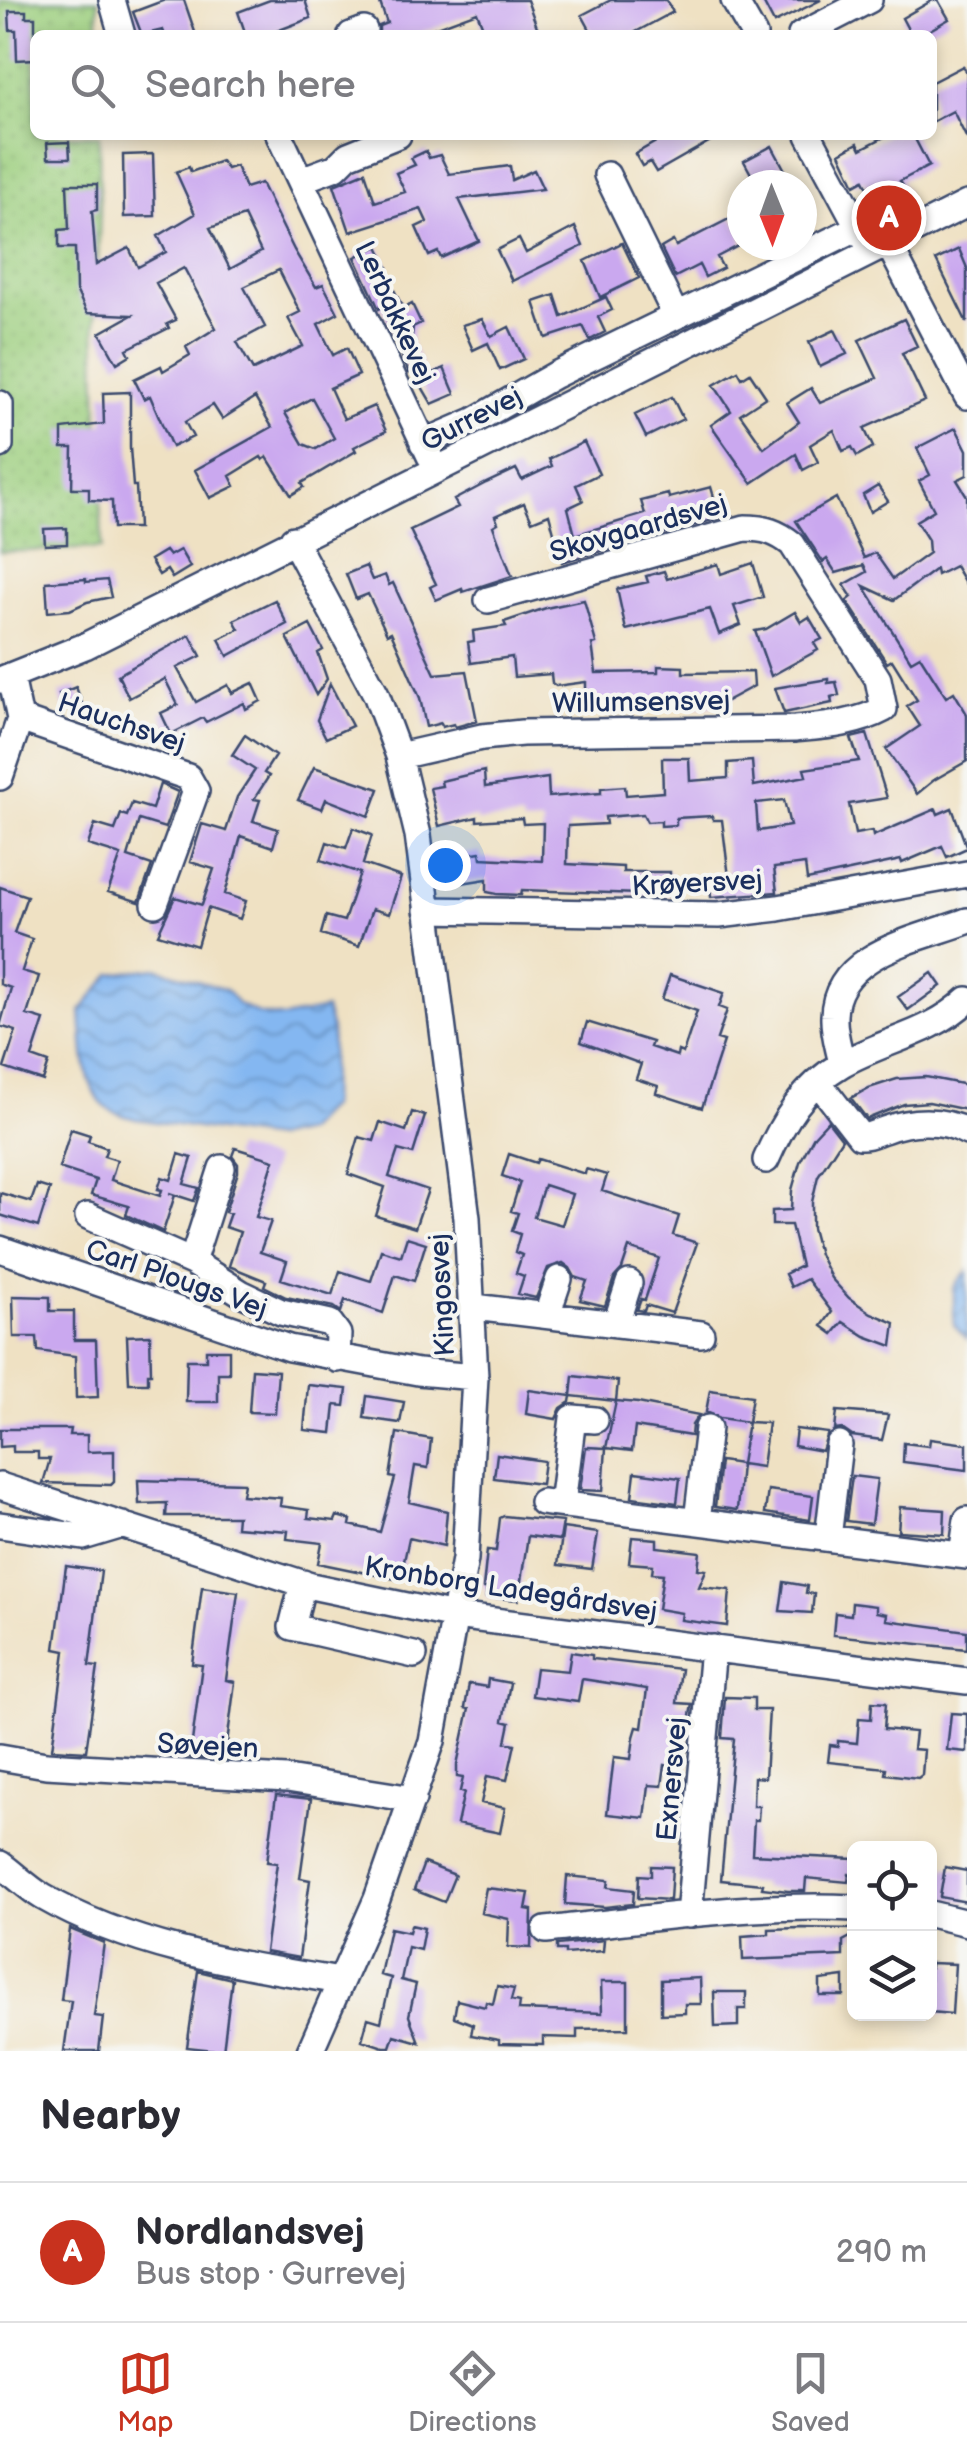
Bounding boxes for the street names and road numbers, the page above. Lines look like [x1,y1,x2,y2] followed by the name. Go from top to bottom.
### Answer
[347,236,442,389] street label: Lerbakkevej
[416,380,528,459] street label: Gurrevej
[546,487,731,569] street label: Skovgaardsvej
[551,684,731,721] street label: Willumsensvej
[53,686,190,761] street label: Hauchsvej
[631,864,763,903] street label: Krøyersvej
[81,1233,272,1326] street label: Carl Plougs Vej
[423,1233,462,1357] street label: Kingosvej
[362,1550,660,1629] street label: Kronborg Ladegårdsvej
[651,1716,694,1842] street label: Exnersvej
[156,1727,259,1766] street label: Søvejen

